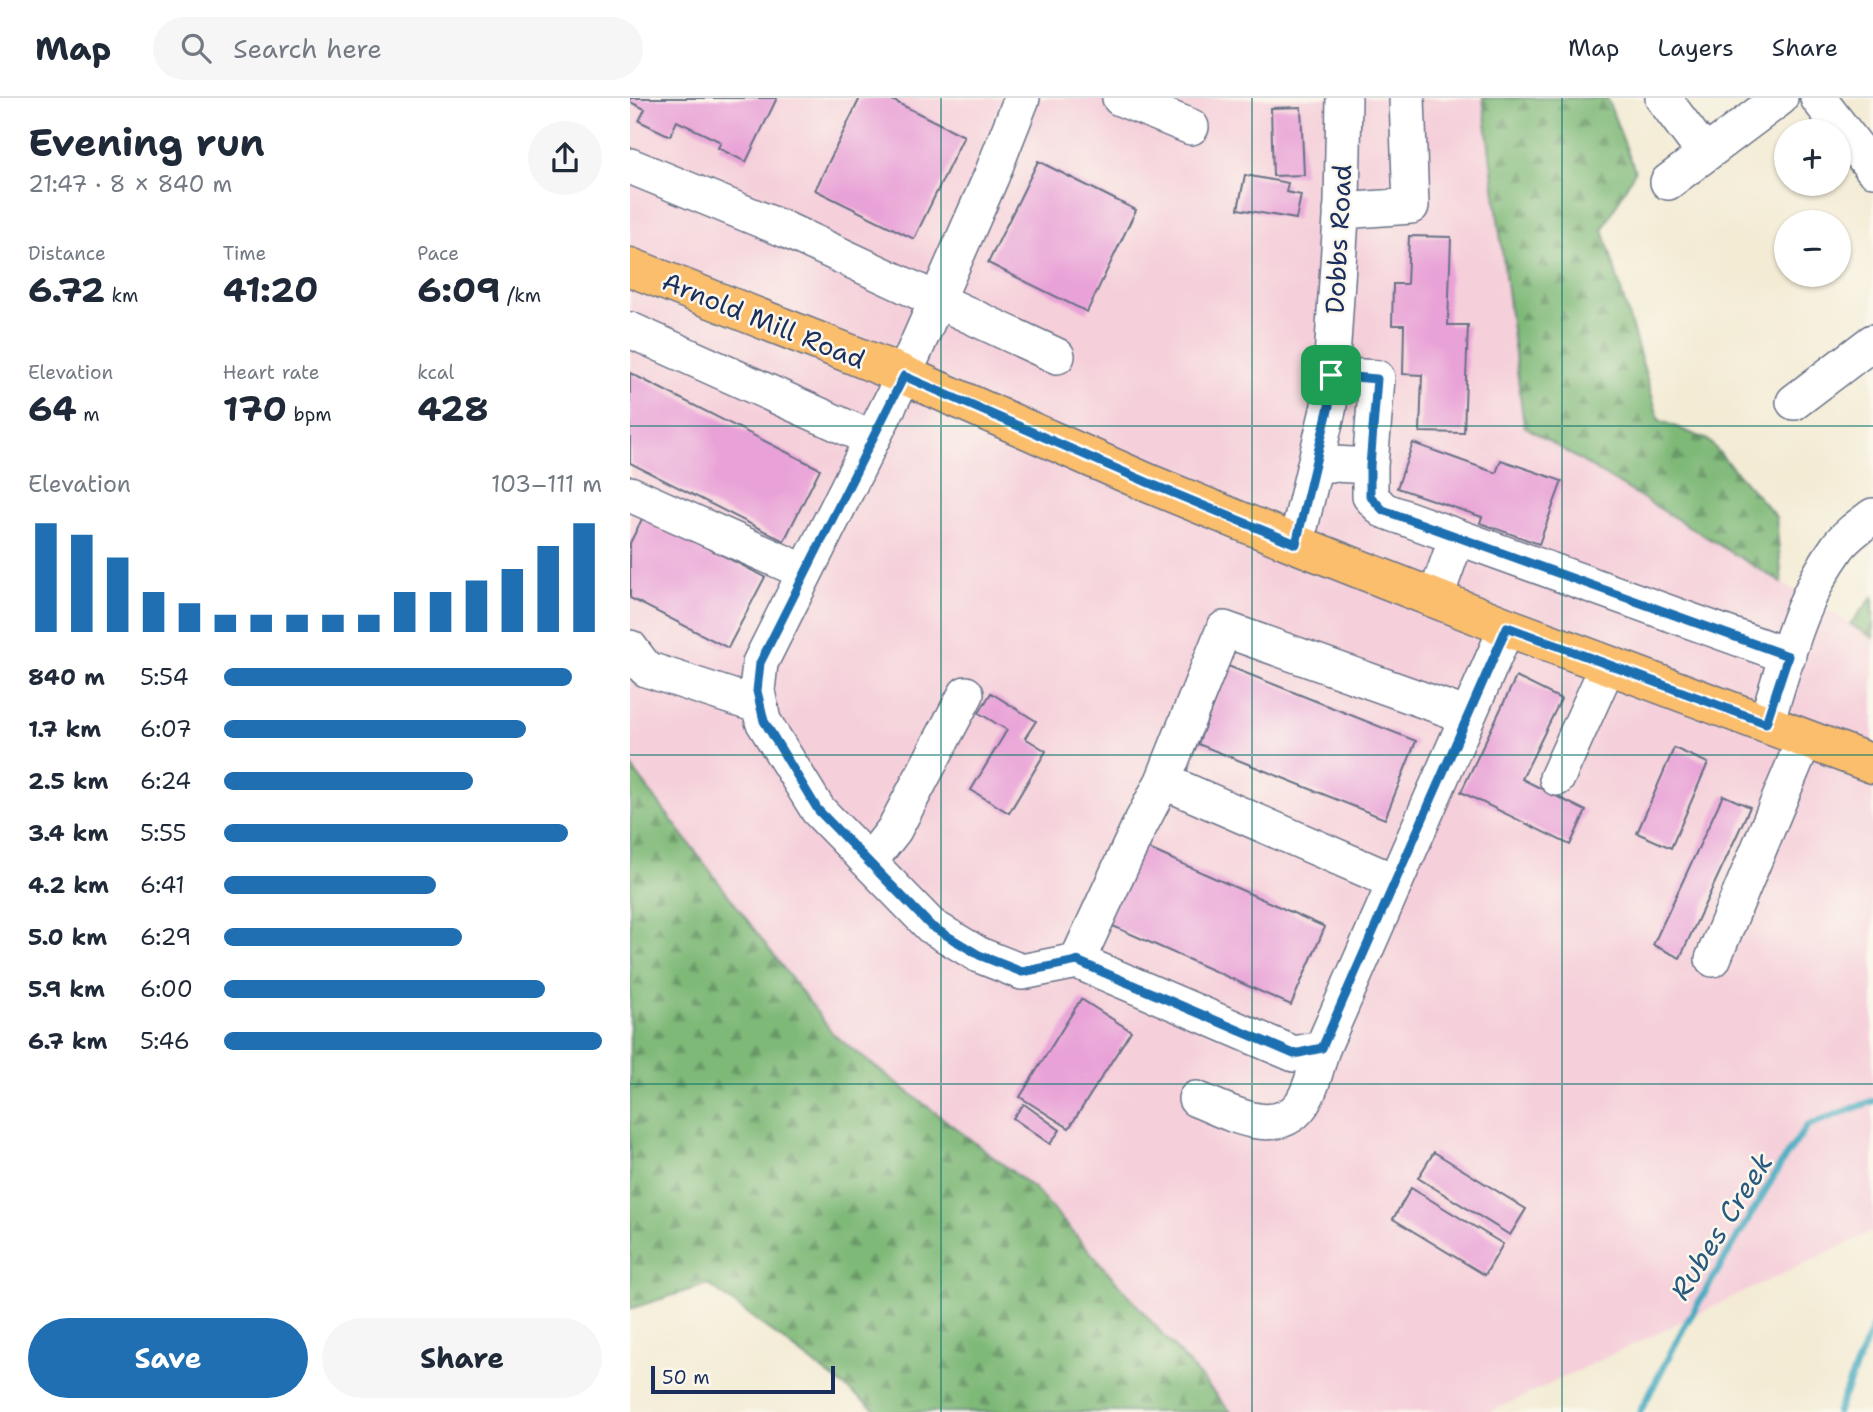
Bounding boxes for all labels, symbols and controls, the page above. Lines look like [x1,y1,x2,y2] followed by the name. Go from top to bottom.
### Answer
[153,17,643,80] search box
[35,26,111,71] text: Map
[177,29,215,67] icon: search
[233,31,382,66] text: Search here
[1568,32,1619,64] text: Map
[1657,32,1734,64] text: Layers
[1772,32,1838,64] text: Share
[28,117,265,168] text: Evening run
[1774,119,1851,287] map controls
[1774,119,1851,196] button: +
[528,121,602,195] button: share
[1317,163,1359,315] street label: Dobbs Road
[28,169,232,199] text: 21:47 · 8 × 840 m
[1774,210,1851,287] button: −
[28,241,106,266] text: Distance
[223,241,266,266] text: Time
[417,241,459,266] text: Pace
[657,263,871,377] street label: Arnold Mill Road
[28,266,105,313] text: 6.72
[223,266,318,313] text: 41:20
[417,266,501,313] text: 6:09
[105,283,138,308] text: km
[501,283,541,308] text: /km
[1301,345,1361,405] pin
[1312,356,1350,394] icon: arrive
[28,360,113,385] text: Elevation
[223,360,319,385] text: Heart rate
[417,360,454,385] text: kcal
[28,385,77,432] text: 64
[223,385,287,432] text: 170
[417,385,489,432] text: 428
[77,402,100,427] text: m
[287,402,332,427] text: bpm
[28,469,131,499] text: Elevation
[491,469,602,499] text: 103–111 m
[28,662,105,692] text: 840 m
[140,662,189,692] text: 5:54
[28,714,101,744] text: 1.7 km
[140,714,192,744] text: 6:07
[28,766,109,796] text: 2.5 km
[140,766,191,796] text: 6:24
[28,818,108,848] text: 3.4 km
[140,818,186,848] text: 5:55
[28,870,109,900] text: 4.2 km
[140,870,185,900] text: 6:41
[28,922,107,952] text: 5.0 km
[140,922,191,952] text: 6:29
[28,974,105,1004] text: 5.9 km
[140,974,193,1004] text: 6:00
[28,1026,107,1056] text: 6.7 km
[140,1026,190,1056] text: 5:46
[1661,1145,1781,1307] water label: Rubes Creek
[28,1318,308,1398] button: Save
[322,1318,602,1398] button: Share
[651,1363,835,1395] scale bar
[662,1365,710,1390] text: 50 m

